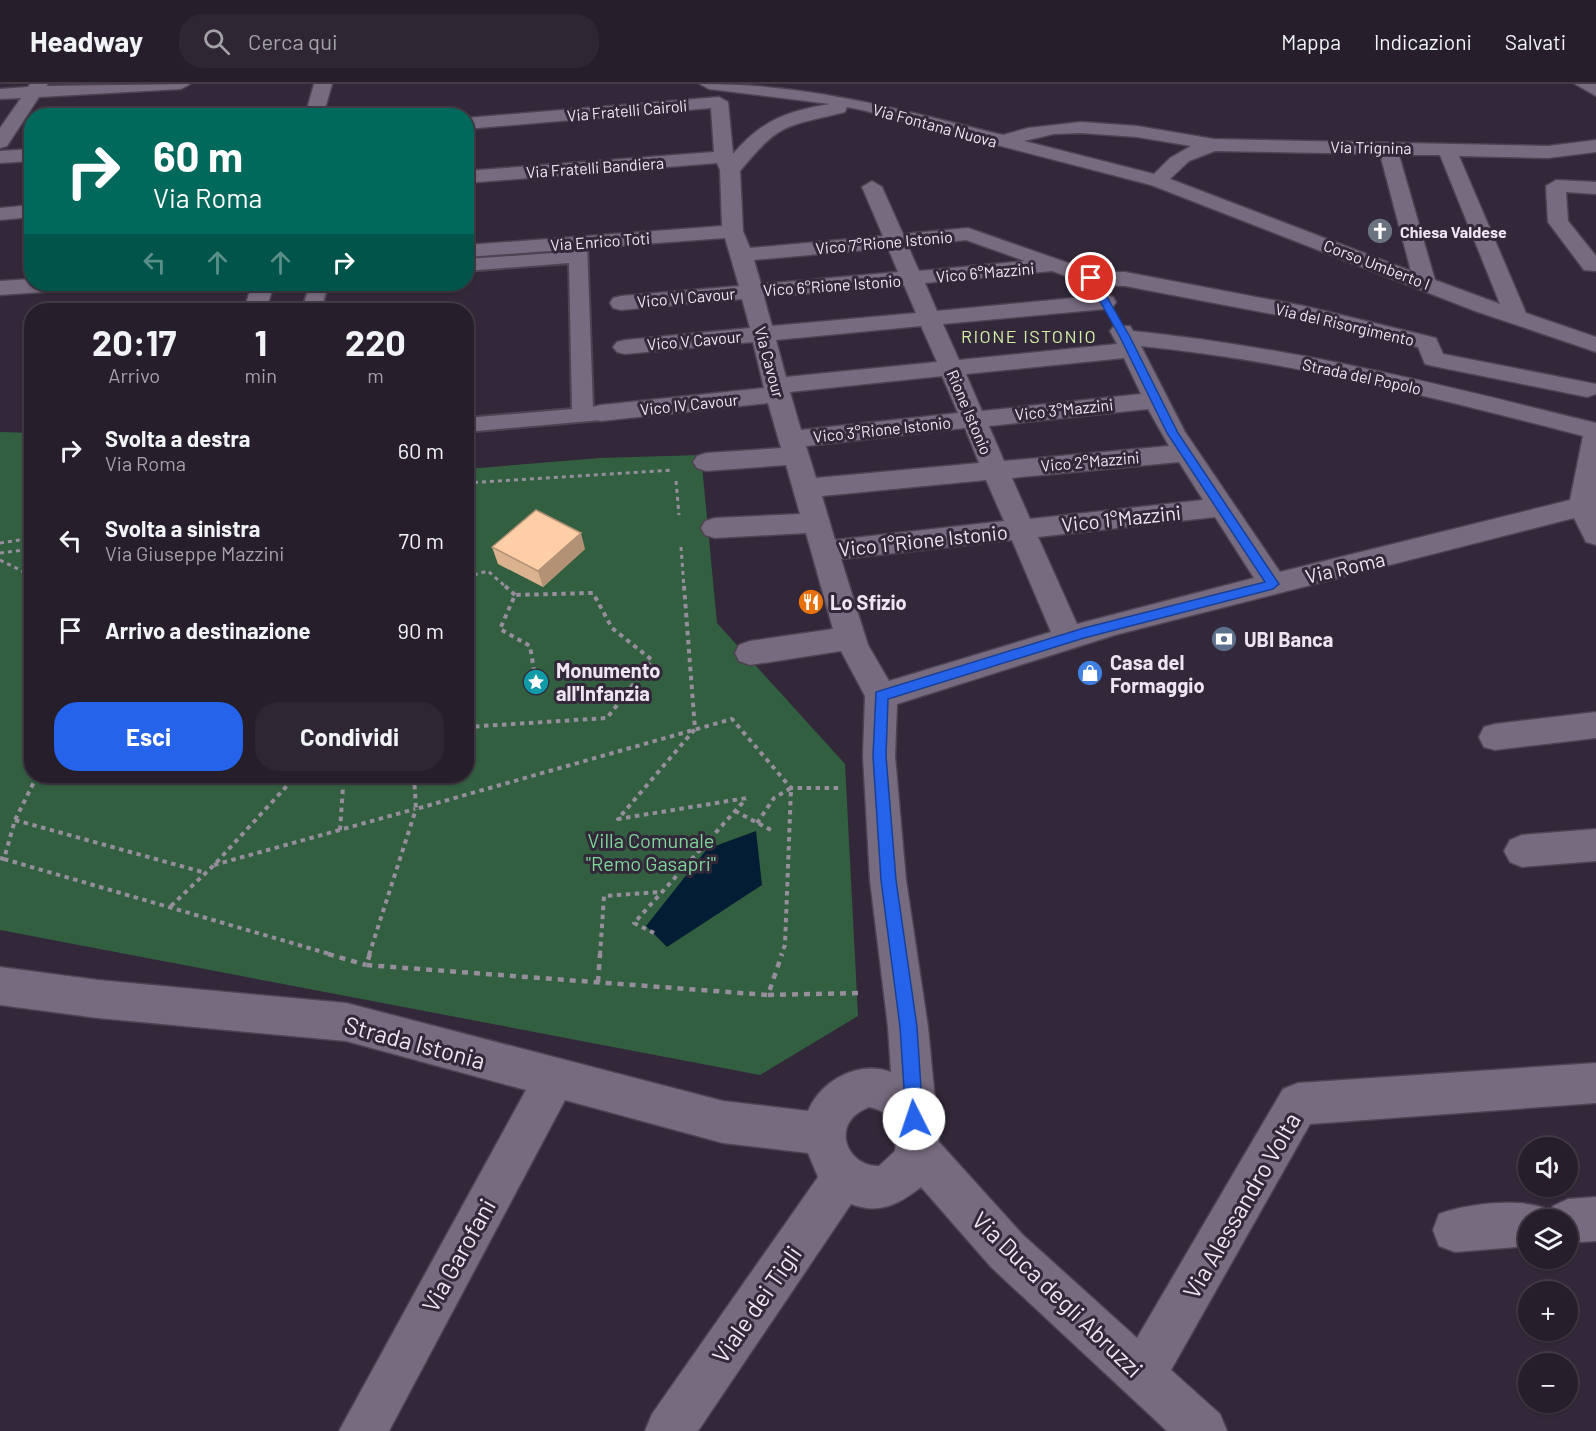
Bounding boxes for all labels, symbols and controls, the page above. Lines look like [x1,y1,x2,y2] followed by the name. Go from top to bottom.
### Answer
[179,14,599,68] search box
[30,24,143,58] text: Headway
[200,25,233,58] icon: search
[248,28,338,54] text: Cerca qui
[1281,29,1341,54] text: Mappa
[1374,29,1472,54] text: Indicazioni
[1505,29,1566,54] text: Salvati
[566,95,688,125] street label: Via Fratelli Cairoli
[871,99,999,151] street label: Via Fontana Nuova
[153,130,243,180] text: 60 m
[54,132,132,210] icon: right
[1330,137,1412,157] street label: Via Trignina
[525,153,665,181] street label: Via Fratelli Bandiera
[153,181,262,213] text: Via Roma
[1365,216,1395,246] church icon: Chiesa Valdese
[1400,222,1507,241] place label: Chiesa Valdese
[815,227,953,257] street label: Vico 7°Rione Istonio
[550,228,650,254] street label: Via Enrico Toti
[1321,235,1433,293] street label: Corso Umberto I
[138,246,171,279] icon: left
[201,246,234,279] icon: ahead
[264,246,297,279] icon: ahead
[327,246,360,279] icon: right
[1065,252,1116,303] pin
[935,258,1035,286] street label: Vico 6°Mazzini
[1074,261,1107,294] icon: arrive
[762,271,902,299] street label: Vico 6°Rione Istonio
[636,283,736,311] street label: Vico VI Cavour
[1274,299,1416,349] street label: Via del Risorgimento
[92,320,176,363] text: 20:17
[254,320,267,363] text: 1
[345,320,406,363] text: 220
[751,324,789,400] street label: Via Cavour
[961,325,1097,347] district label: RIONE ISTONIO
[646,326,742,354] street label: Vico V Cavour
[1301,354,1423,398] street label: Strada del Popolo
[108,363,160,387] text: Arrivo
[245,363,277,387] text: min
[367,363,384,387] text: m
[944,367,996,457] street label: Rione Istonio
[639,389,739,419] street label: Vico IV Cavour
[1014,394,1114,424] street label: Vico 3°Mazzini
[812,412,952,446] street label: Vico 3°Rione Istonio
[105,425,250,451] text: Svolta a destra
[54,434,87,467] icon: right
[398,437,444,463] text: 60 m
[1040,447,1140,475] street label: Vico 2°Mazzini
[105,451,186,475] text: Via Roma
[1060,500,1182,536] street label: Vico 1°Mazzini
[105,515,260,541] text: Svolta a sinistra
[837,519,1009,561] street label: Vico 1°Rione Istonio
[54,524,87,557] icon: left
[399,527,444,553] text: 70 m
[105,541,284,565] text: Via Giuseppe Mazzini
[1303,546,1387,588] street label: Via Roma
[796,587,826,617] restaurant icon: Lo Sfizio
[830,590,907,614] place label: Lo Sfizio
[54,614,87,647] icon: arrive
[105,617,311,643] text: Arrivo a destinazione
[398,617,444,643] text: 90 m
[1209,624,1239,654] bank icon: UBI Banca
[1244,627,1333,651] place label: UBI Banca
[1110,650,1205,697] place label: Casa del Formaggio
[556,658,660,705] place label: Monumento all'Infanzia
[1075,658,1105,688] shop icon: Casa del Formaggio
[521,667,551,697] place icon: Monumento all'Infanzia
[54,702,243,771] button: Esci
[255,702,444,771] button: Condividi
[586,828,716,875] park label: Villa Comunale "Remo Gasapri"
[342,1009,488,1075] street label: Strada Istonia
[882,1087,946,1151] position arrow
[1176,1107,1306,1303] street label: Via Alessandro Volta
[1518,1137,1578,1413] map controls
[1518,1137,1578,1197] button: sound
[415,1193,501,1317] street label: Via Garofani
[967,1205,1149,1383] street label: Via Duca degli Abruzzi
[1518,1209,1578,1269] button: layers
[705,1240,807,1368] street label: Viale dei Tigli
[1518,1281,1578,1341] button: +
[1518,1353,1578,1413] button: −

